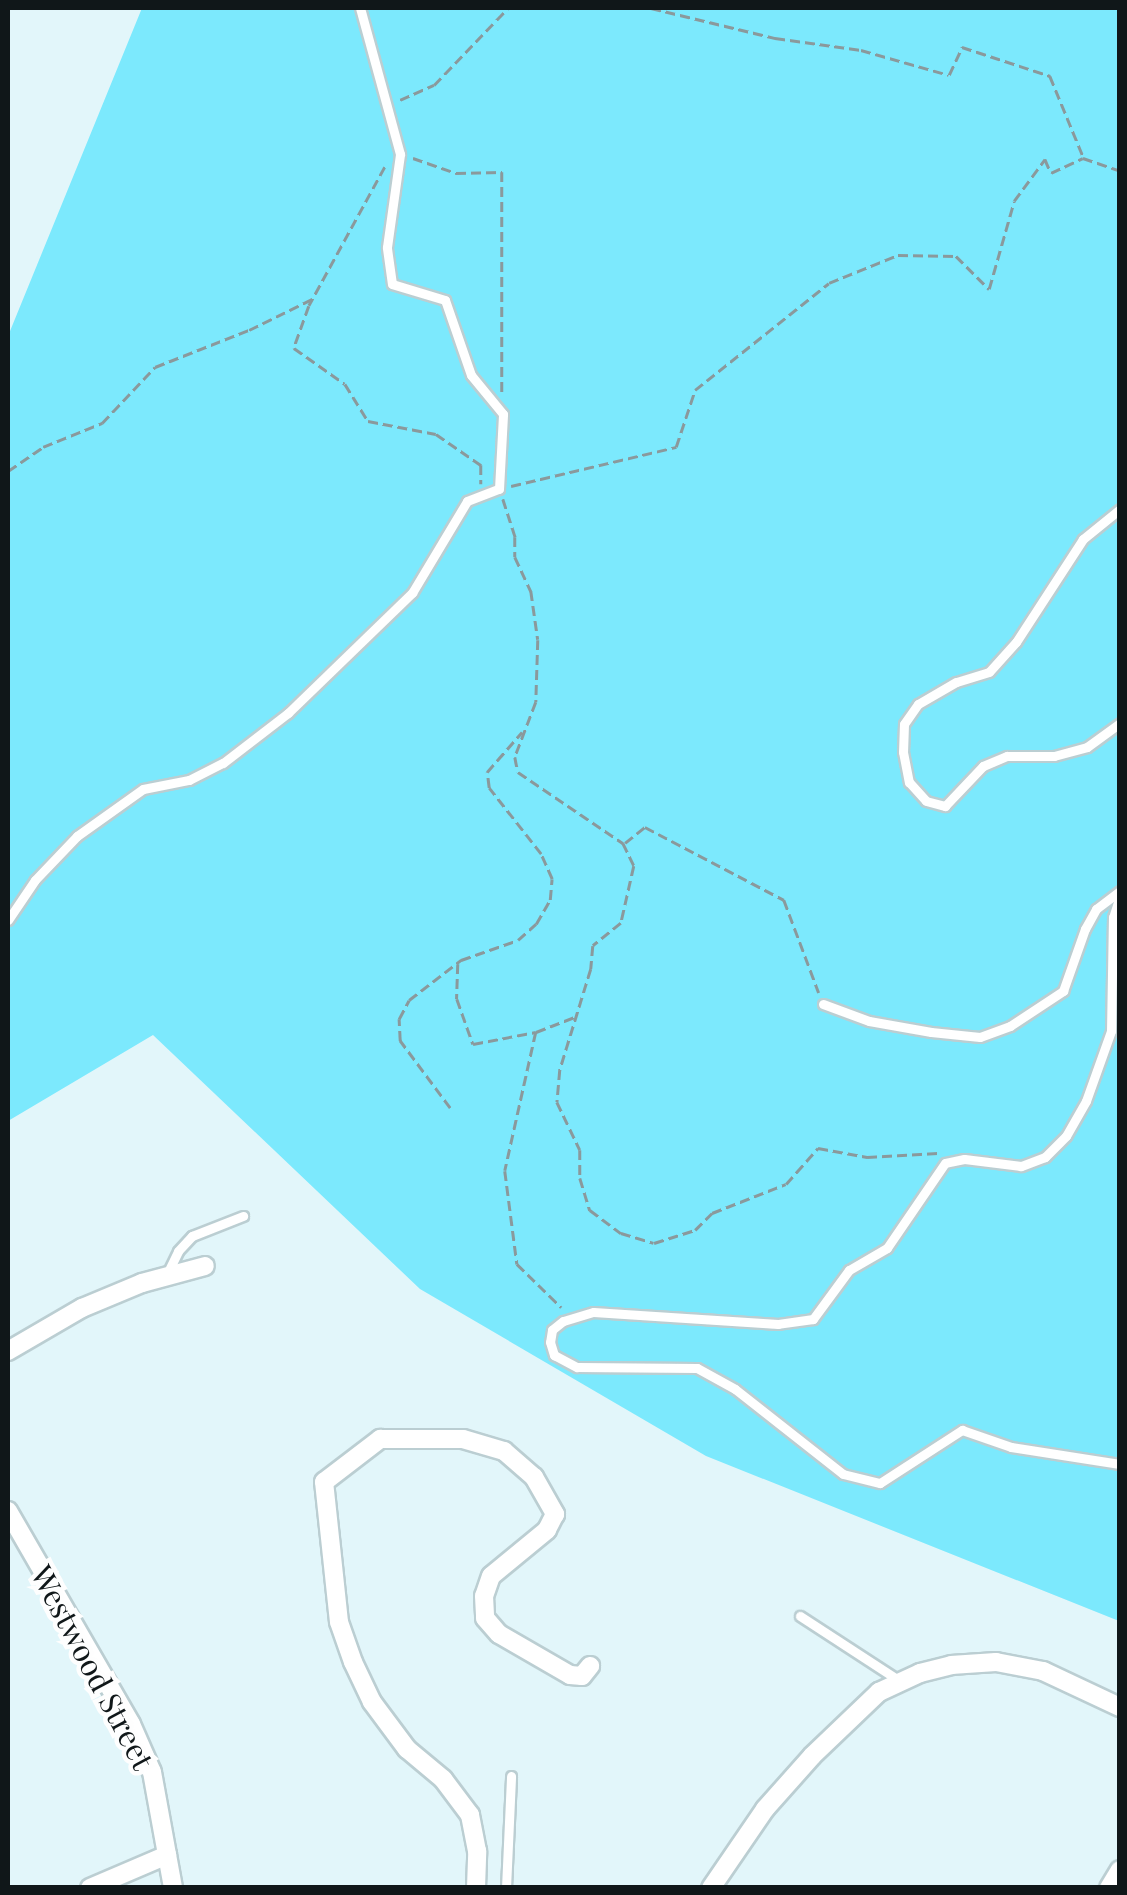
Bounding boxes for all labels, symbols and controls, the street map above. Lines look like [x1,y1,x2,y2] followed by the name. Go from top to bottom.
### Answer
[24,1559,162,1775] street label: Westwood Street

